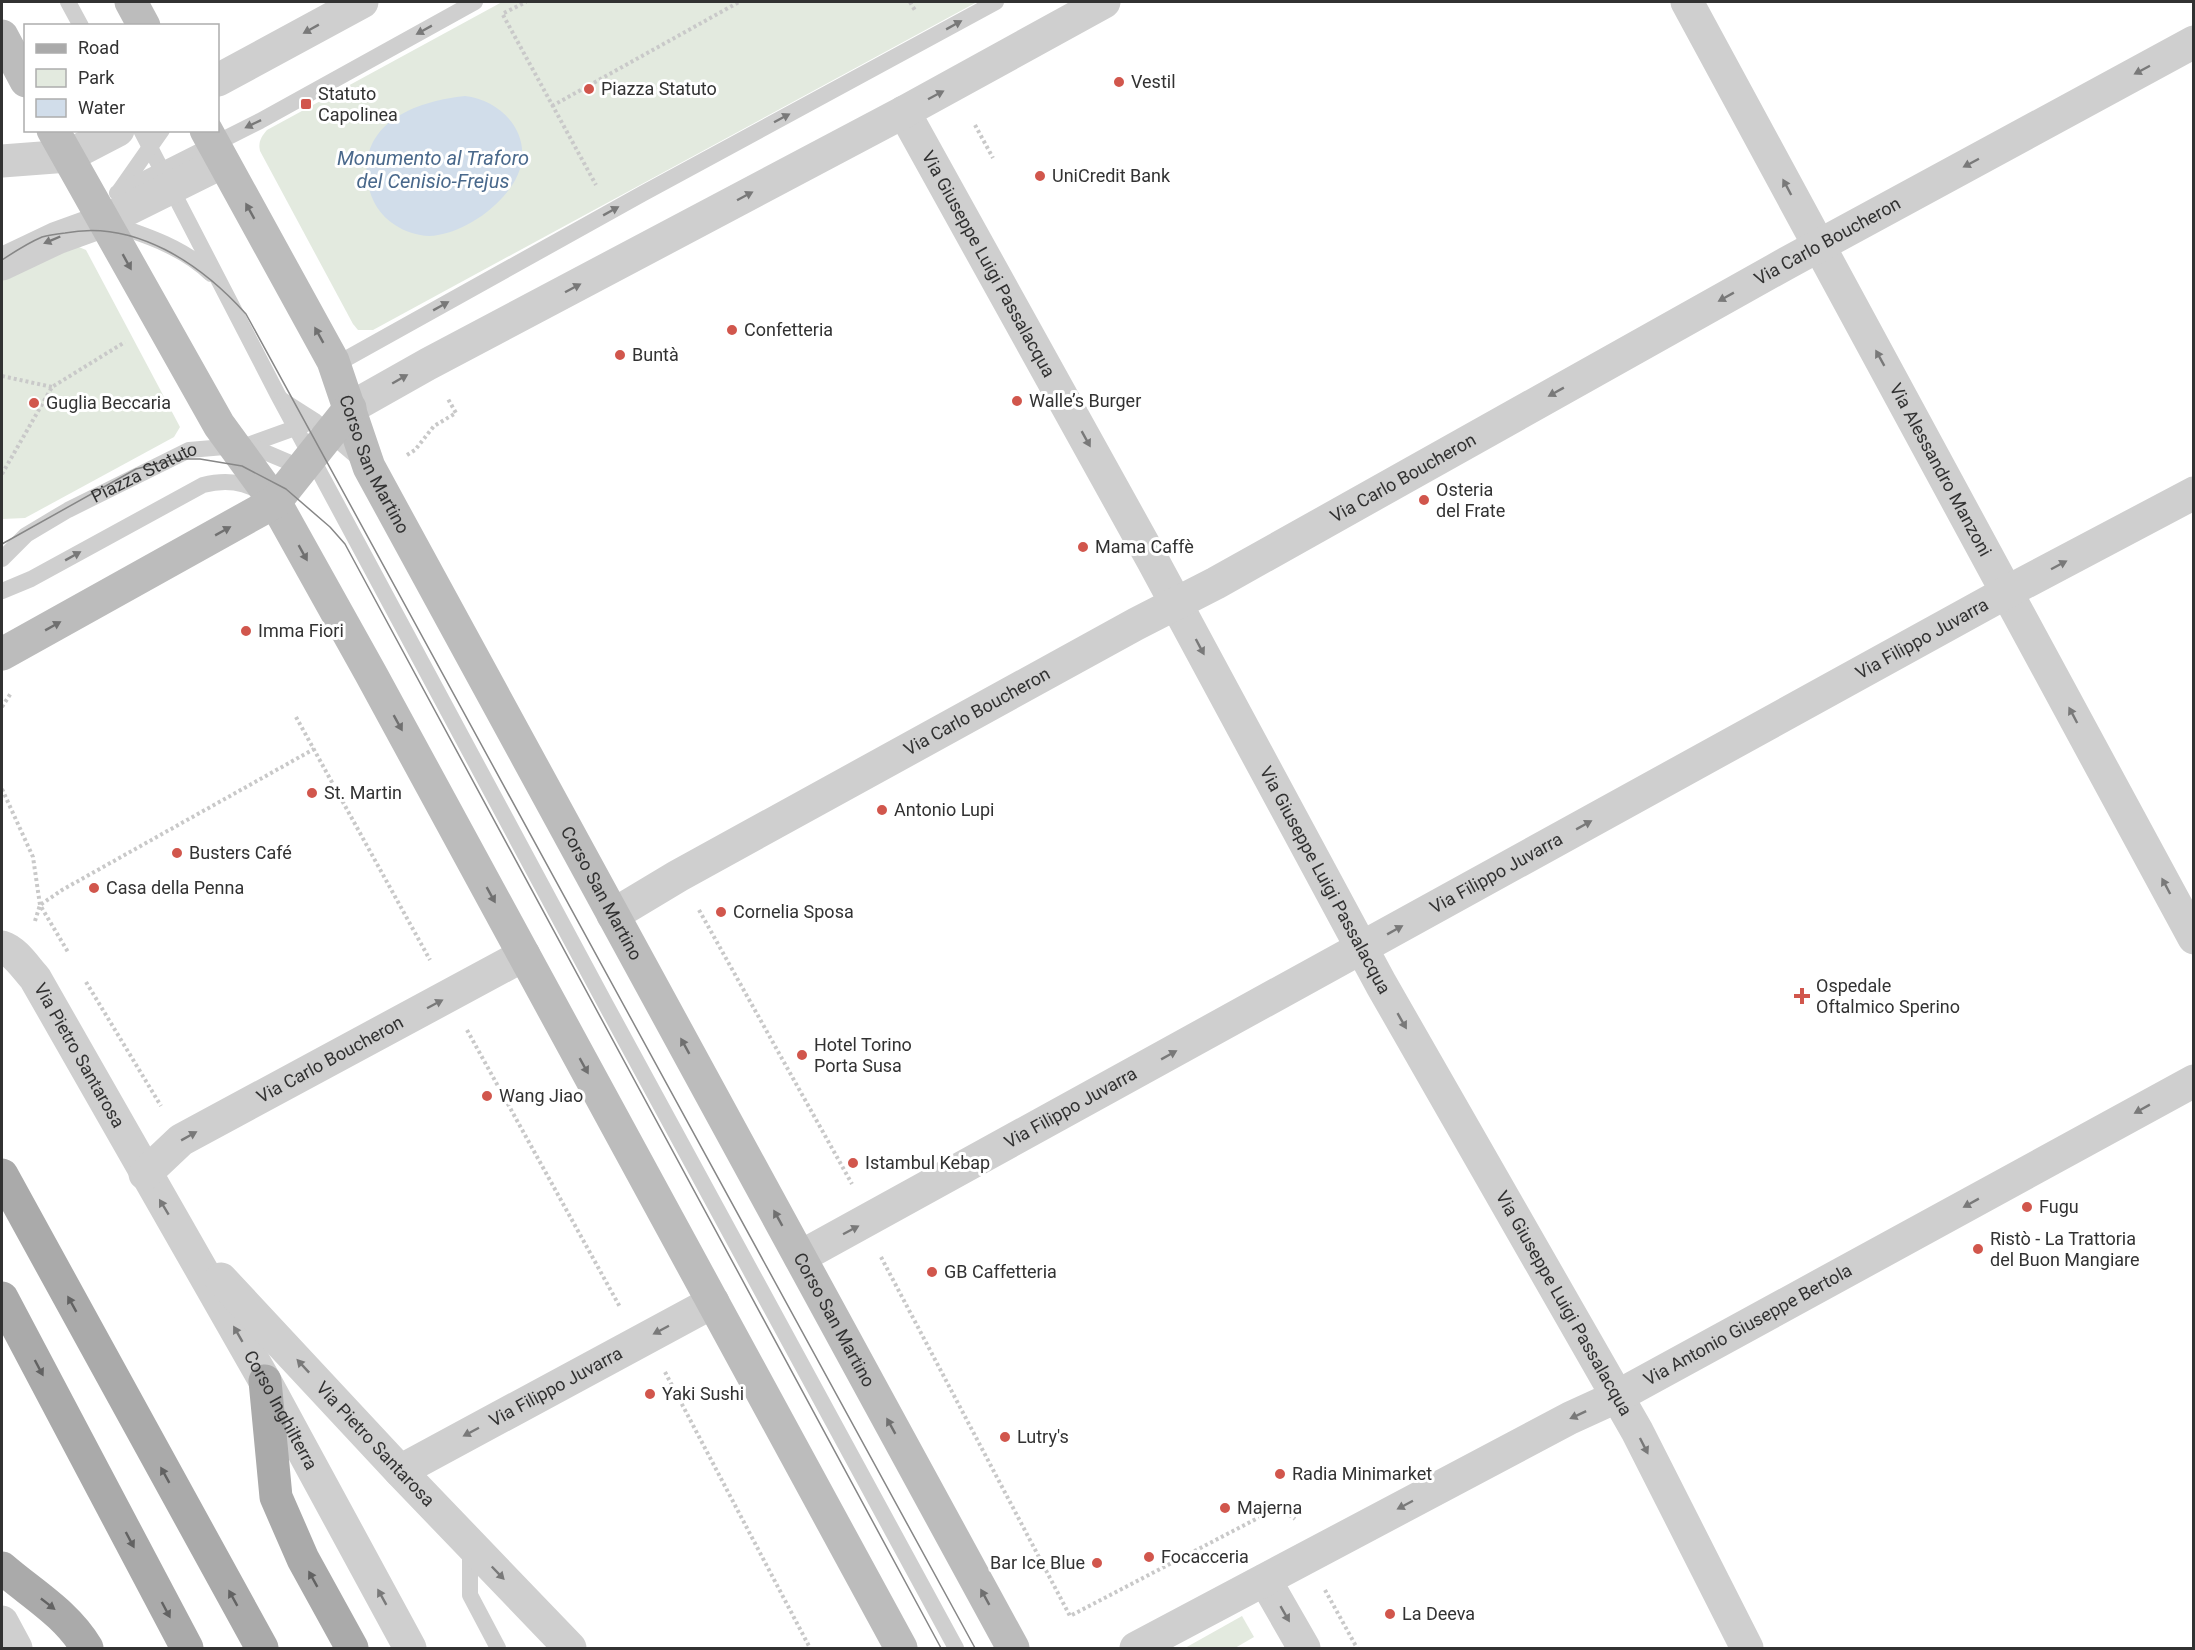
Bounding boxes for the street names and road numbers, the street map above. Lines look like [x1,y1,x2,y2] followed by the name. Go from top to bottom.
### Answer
[918,147,1060,381] street label: Via Giuseppe Luigi Passalacqua
[1751,192,1904,289] street label: Via Carlo Boucheron
[1885,379,1996,560] street label: Via Alessandro Manzoni
[335,392,414,537] street label: Corso San Martino
[1327,429,1479,527] street label: Via Carlo Boucheron
[88,438,198,507] street label: Piazza Statuto
[1852,593,1992,683] street label: Via Filippo Juvarra
[900,663,1053,760] street label: Via Carlo Boucheron
[1256,763,1395,997] street label: Via Giuseppe Luigi Passalacqua
[557,822,647,964] street label: Corso San Martino
[1426,828,1566,918] street label: Via Filippo Juvarra
[30,979,129,1131] street label: Via Pietro Santarosa
[253,1011,407,1107] street label: Via Carlo Boucheron
[1000,1063,1140,1152] street label: Via Filippo Juvarra
[1492,1187,1637,1419] street label: Via Giuseppe Luigi Passalacqua
[789,1249,880,1390] street label: Corso San Martino
[1640,1259,1855,1390] street label: Via Antonio Giuseppe Bertola
[485,1342,626,1431] street label: Via Filippo Juvarra
[240,1347,322,1473] street label: Corso Inghilterra
[312,1377,439,1511] street label: Via Pietro Santarosa

